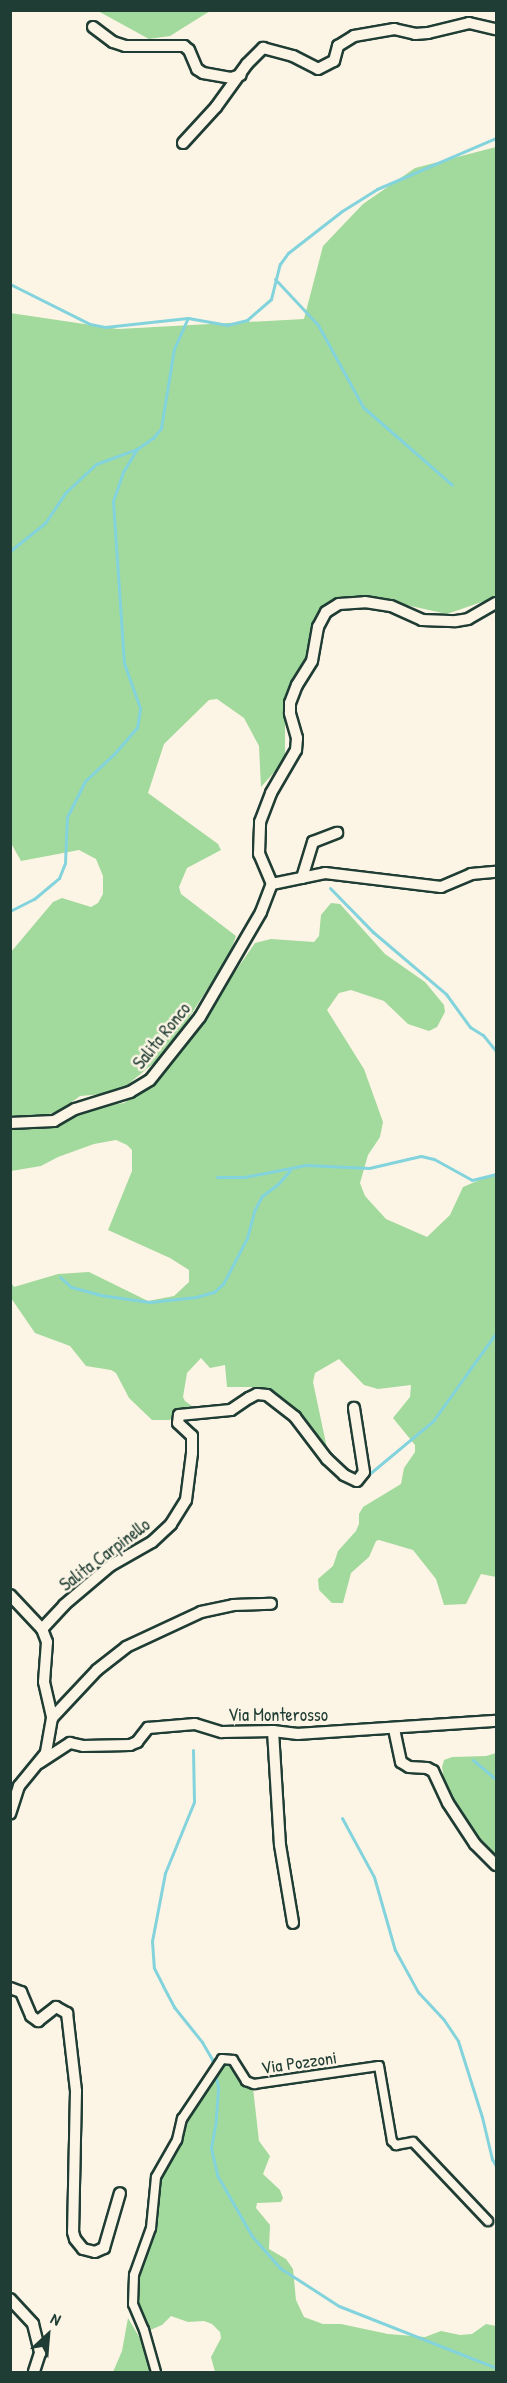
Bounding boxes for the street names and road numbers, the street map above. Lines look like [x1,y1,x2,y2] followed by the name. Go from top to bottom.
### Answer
[129,998,195,1074] street label: Salita Ronco
[56,1514,154,1596] street label: Salita Carpinello
[228,1704,328,1726] street label: Via Monterosso
[260,2047,338,2079] street label: Via Pozzoni

